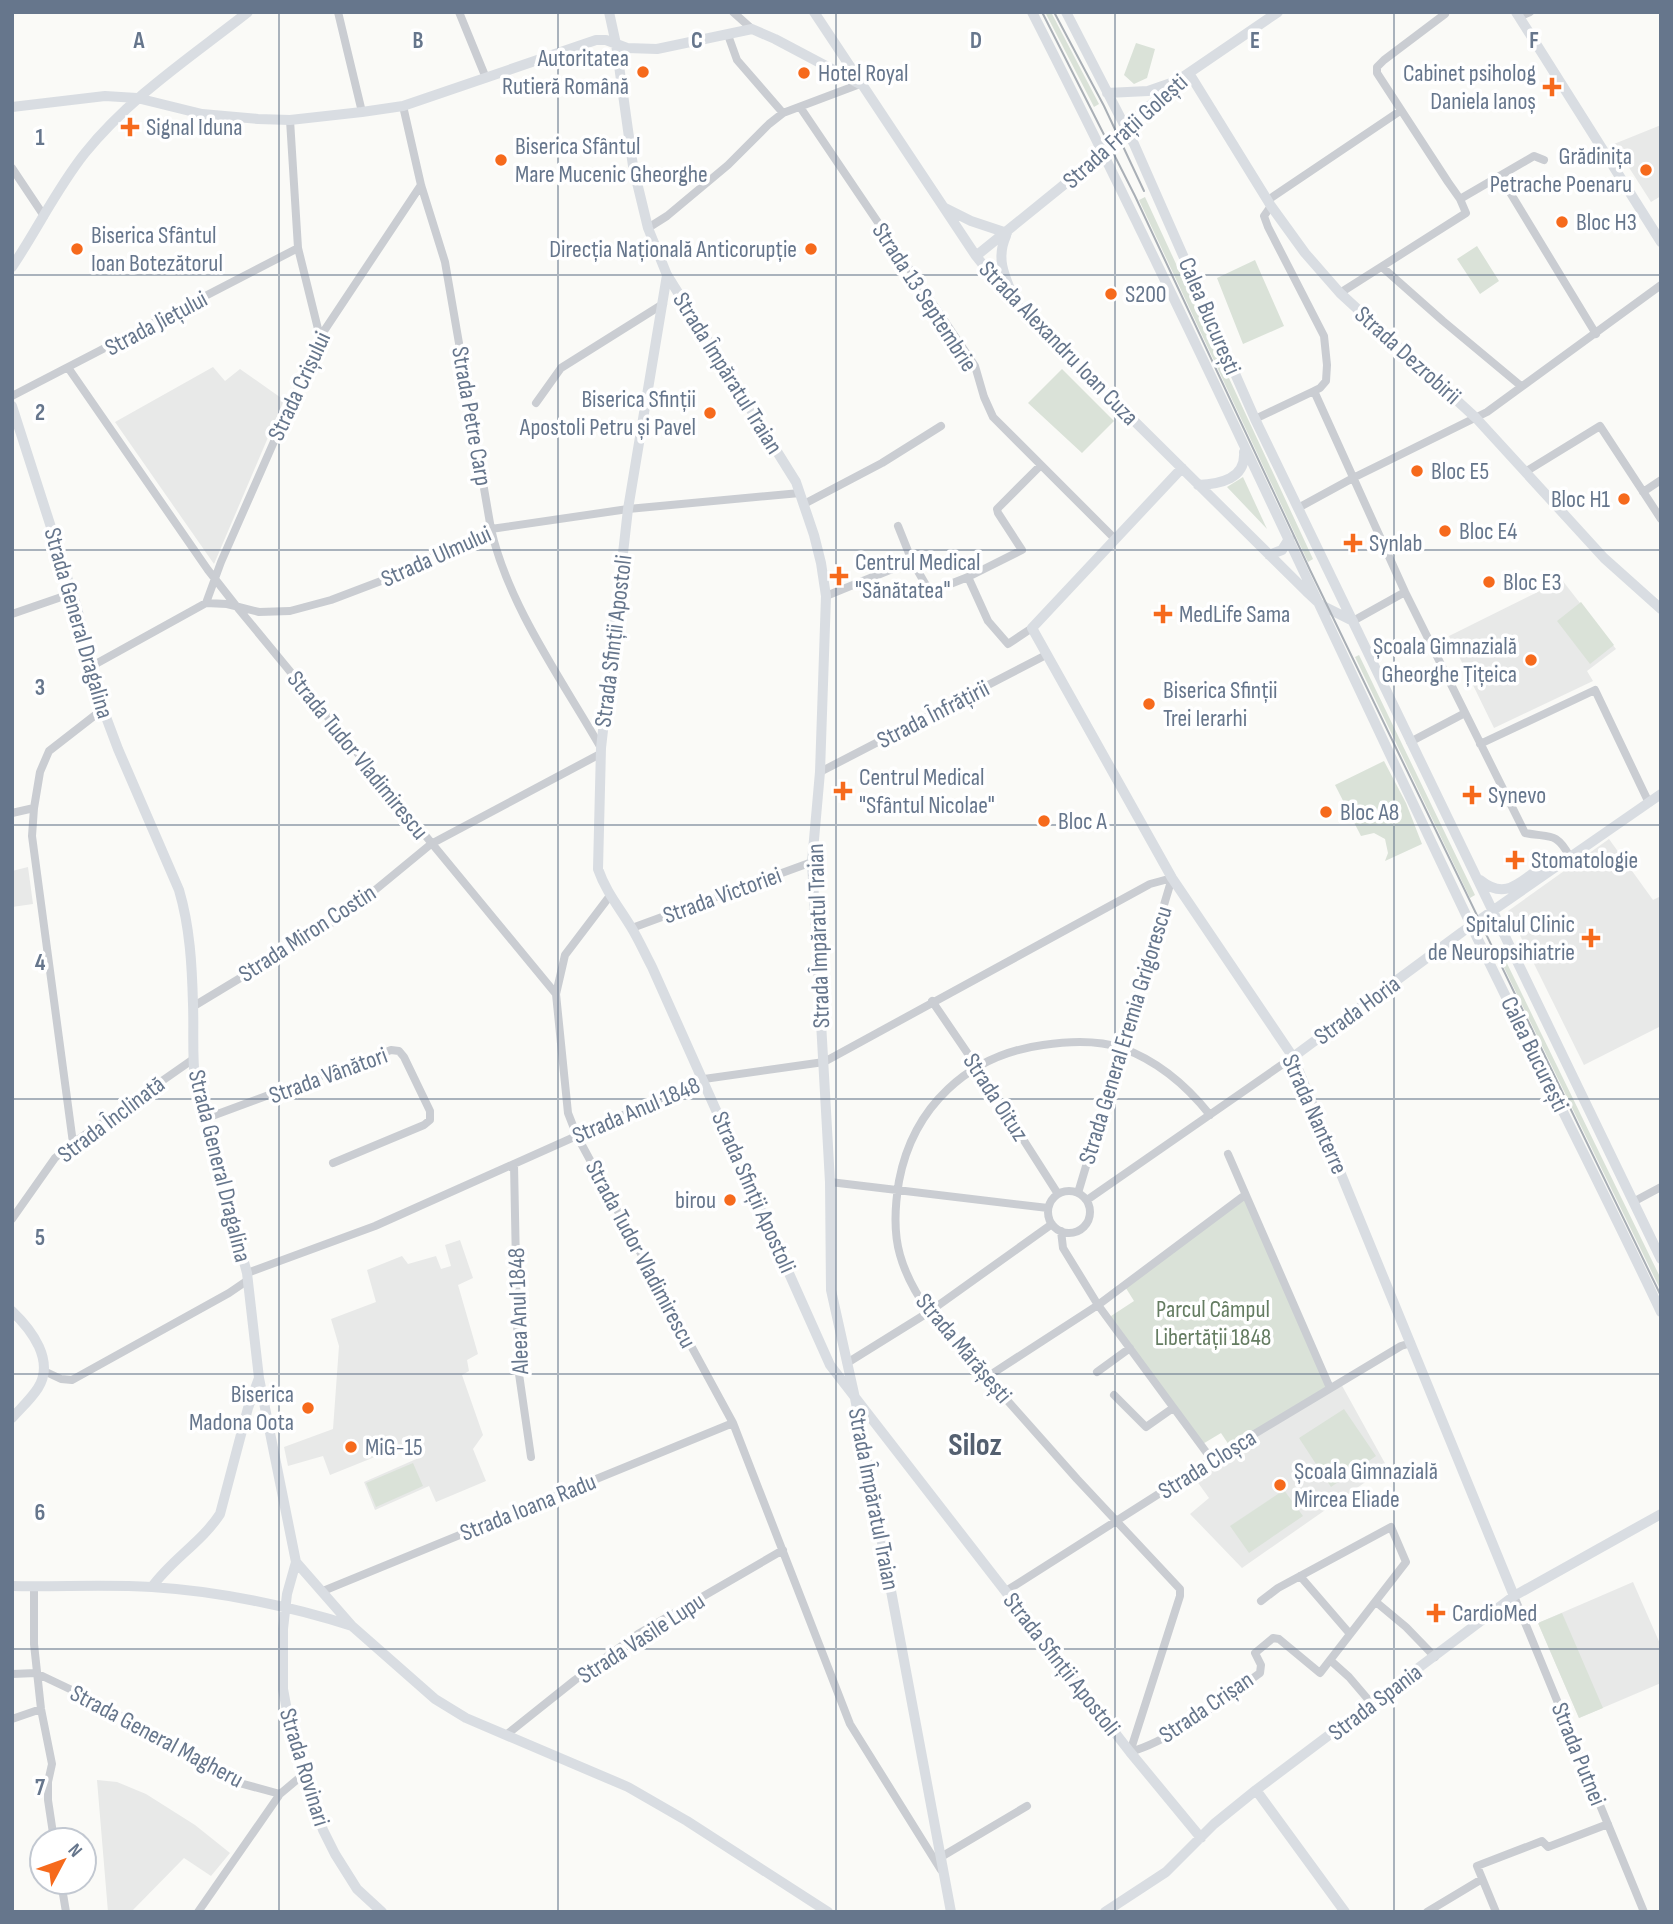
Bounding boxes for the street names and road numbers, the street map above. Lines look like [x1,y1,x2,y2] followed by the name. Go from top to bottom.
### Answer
[1057,68,1194,195] street label: Strada Frații Golești
[866,217,983,377] street label: Strada 13 Septembrie
[1172,253,1247,379] street label: Calea București
[973,255,1145,432] street label: Strada Alexandru Ioan Cuza
[100,284,212,362] street label: Strada Jiețului
[666,287,789,459] street label: Strada Împăratul Traian
[1348,300,1467,411] street label: Strada Dezrobirii
[262,327,337,445] street label: Strada Crișului
[445,344,498,488] street label: Strada Petre Carp
[377,519,496,594] street label: Strada Ulmului
[37,524,120,722] street label: Strada General Dragalina
[589,553,638,729] street label: Strada Sfinții Apostoli
[281,665,434,845] street label: Strada Tudor Vladimirescu
[872,674,994,755] street label: Strada Înfrățirii
[801,843,836,1029] street label: Strada Împăratul Traian
[659,861,785,930] street label: Strada Victoriei
[233,878,381,989] street label: Strada Miron Costin
[1072,903,1179,1168] street label: Strada General Eremia Grigorescu
[1309,970,1406,1051] street label: Strada Horia
[1494,992,1575,1117] street label: Calea București
[265,1041,391,1110] street label: Strada Vânători
[957,1048,1035,1147] street label: Strada Oituz
[1275,1050,1354,1179] street label: Strada Nanterre
[182,1067,257,1265] street label: Strada General Dragalina
[52,1070,171,1169] street label: Strada Înclinată
[568,1071,704,1150] street label: Strada Anul 1848
[705,1107,802,1277] street label: Strada Sfinții Apostoli
[579,1155,702,1353] street label: Strada Tudor Vladimirescu
[502,1247,535,1376] street label: Aleea Anul 1848
[909,1288,1018,1409] street label: Strada Mărășești
[842,1406,905,1593] street label: Strada Împăratul Traian
[1153,1423,1261,1506] street label: Strada Cloșca
[456,1467,600,1548] street label: Strada Ioana Radu
[572,1587,710,1690] street label: Strada Vasile Lupu
[997,1587,1126,1742] street label: Strada Sfinții Apostoli
[1323,1658,1428,1747] street label: Strada Spania
[1154,1665,1259,1749] street label: Strada Crișan
[65,1679,248,1794] street label: Strada General Magheru
[1545,1699,1612,1810] street label: Strada Putnei
[273,1705,336,1830] street label: Strada Rovinari

